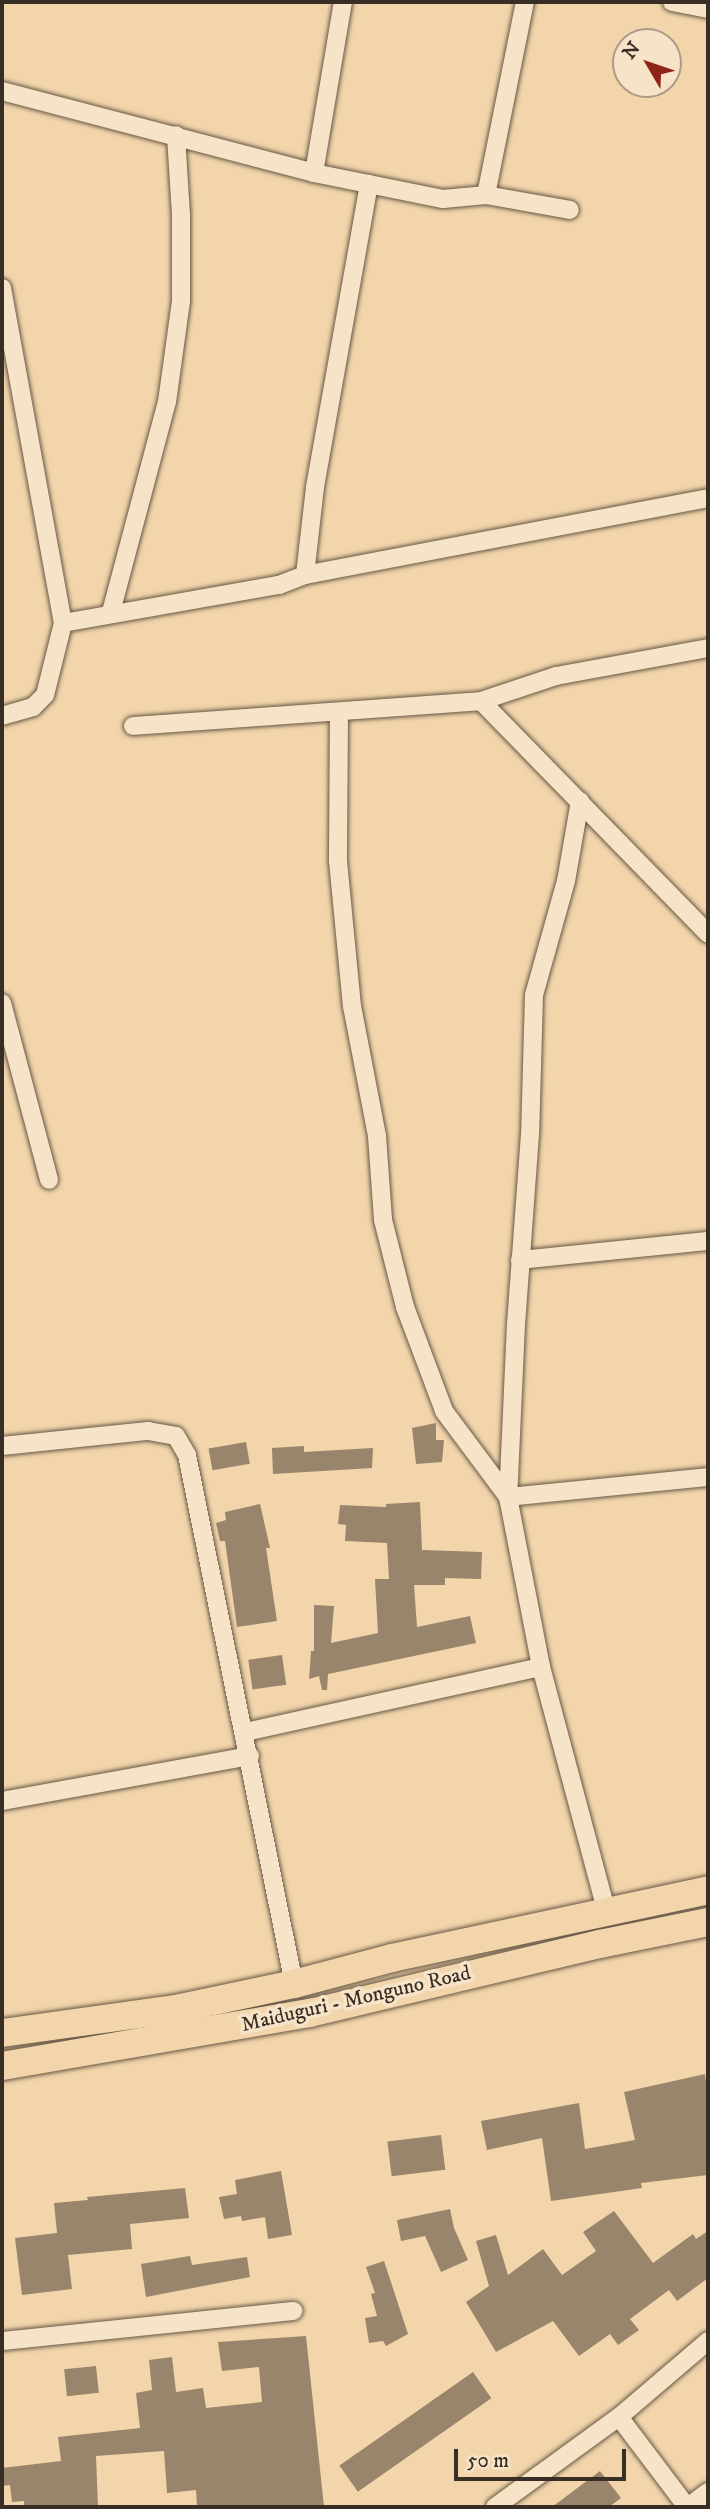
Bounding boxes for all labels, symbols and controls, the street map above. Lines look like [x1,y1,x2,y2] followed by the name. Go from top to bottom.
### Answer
[612,28,682,98] north arrow
[618,37,646,64] text: N
[239,1960,473,2038] street label: Maiduguri - Monguno Road
[458,2436,630,2480] scale bar
[467,2448,509,2474] text: 50 m

